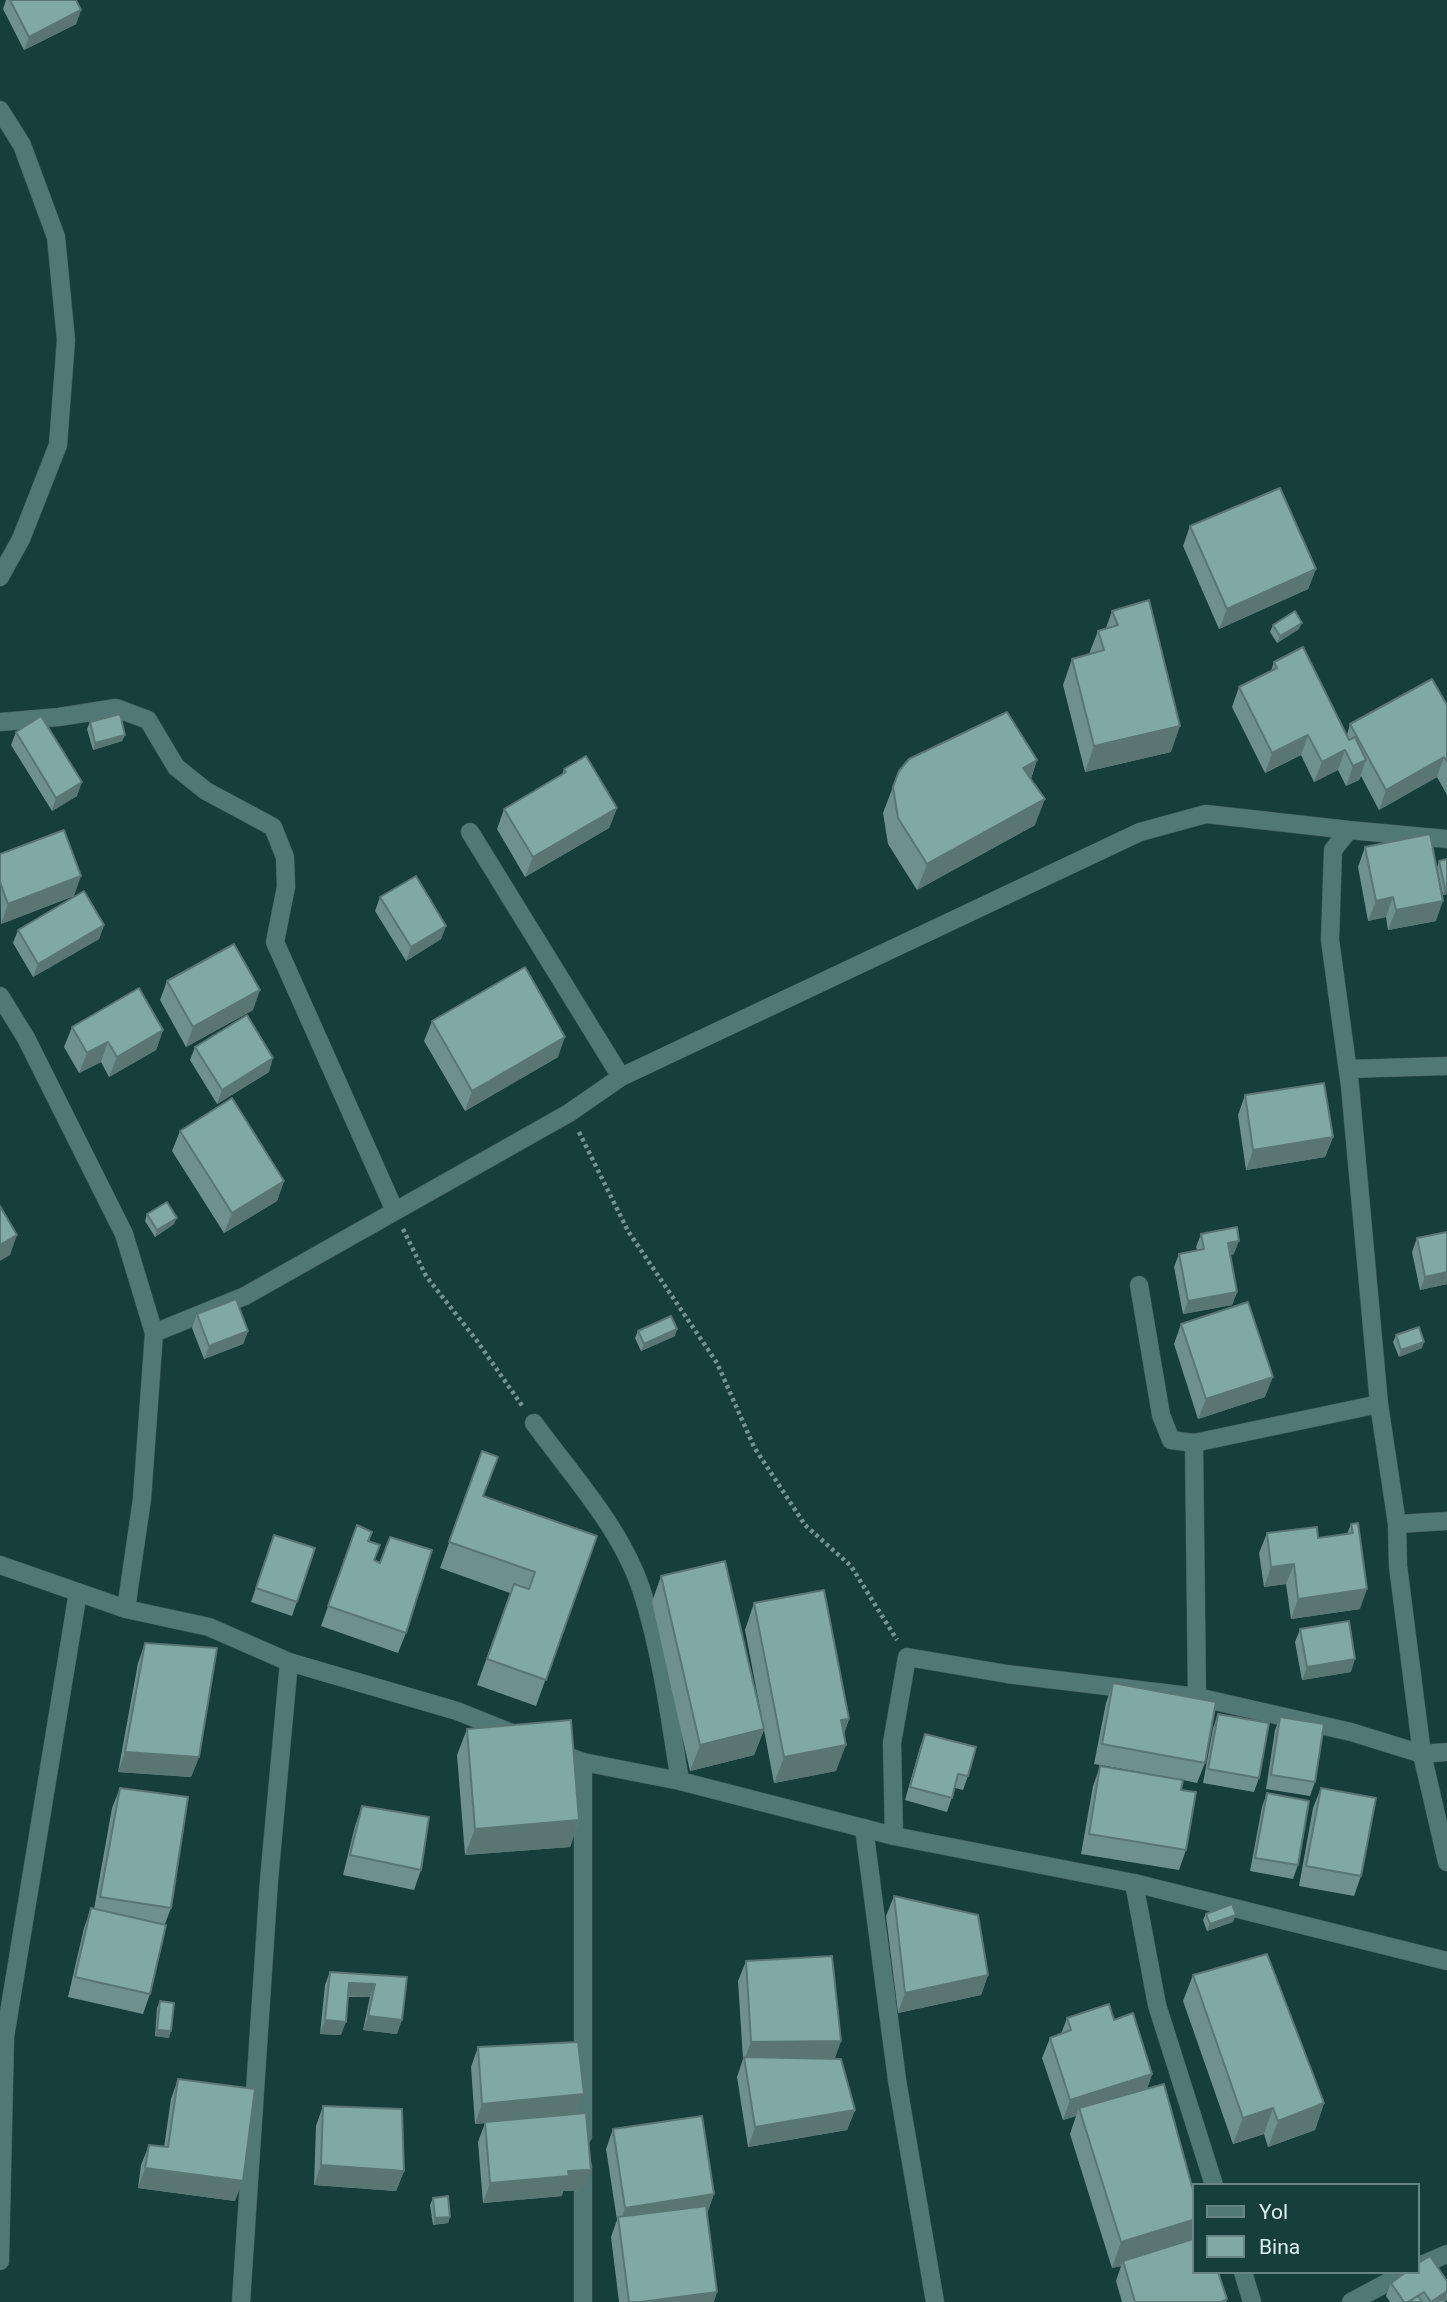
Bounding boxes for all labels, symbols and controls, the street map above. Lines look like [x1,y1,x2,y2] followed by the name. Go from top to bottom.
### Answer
[1192,2183,1419,2274] legend
[1259,2200,1288,2224] text: Yol
[1259,2235,1300,2259] text: Bina

